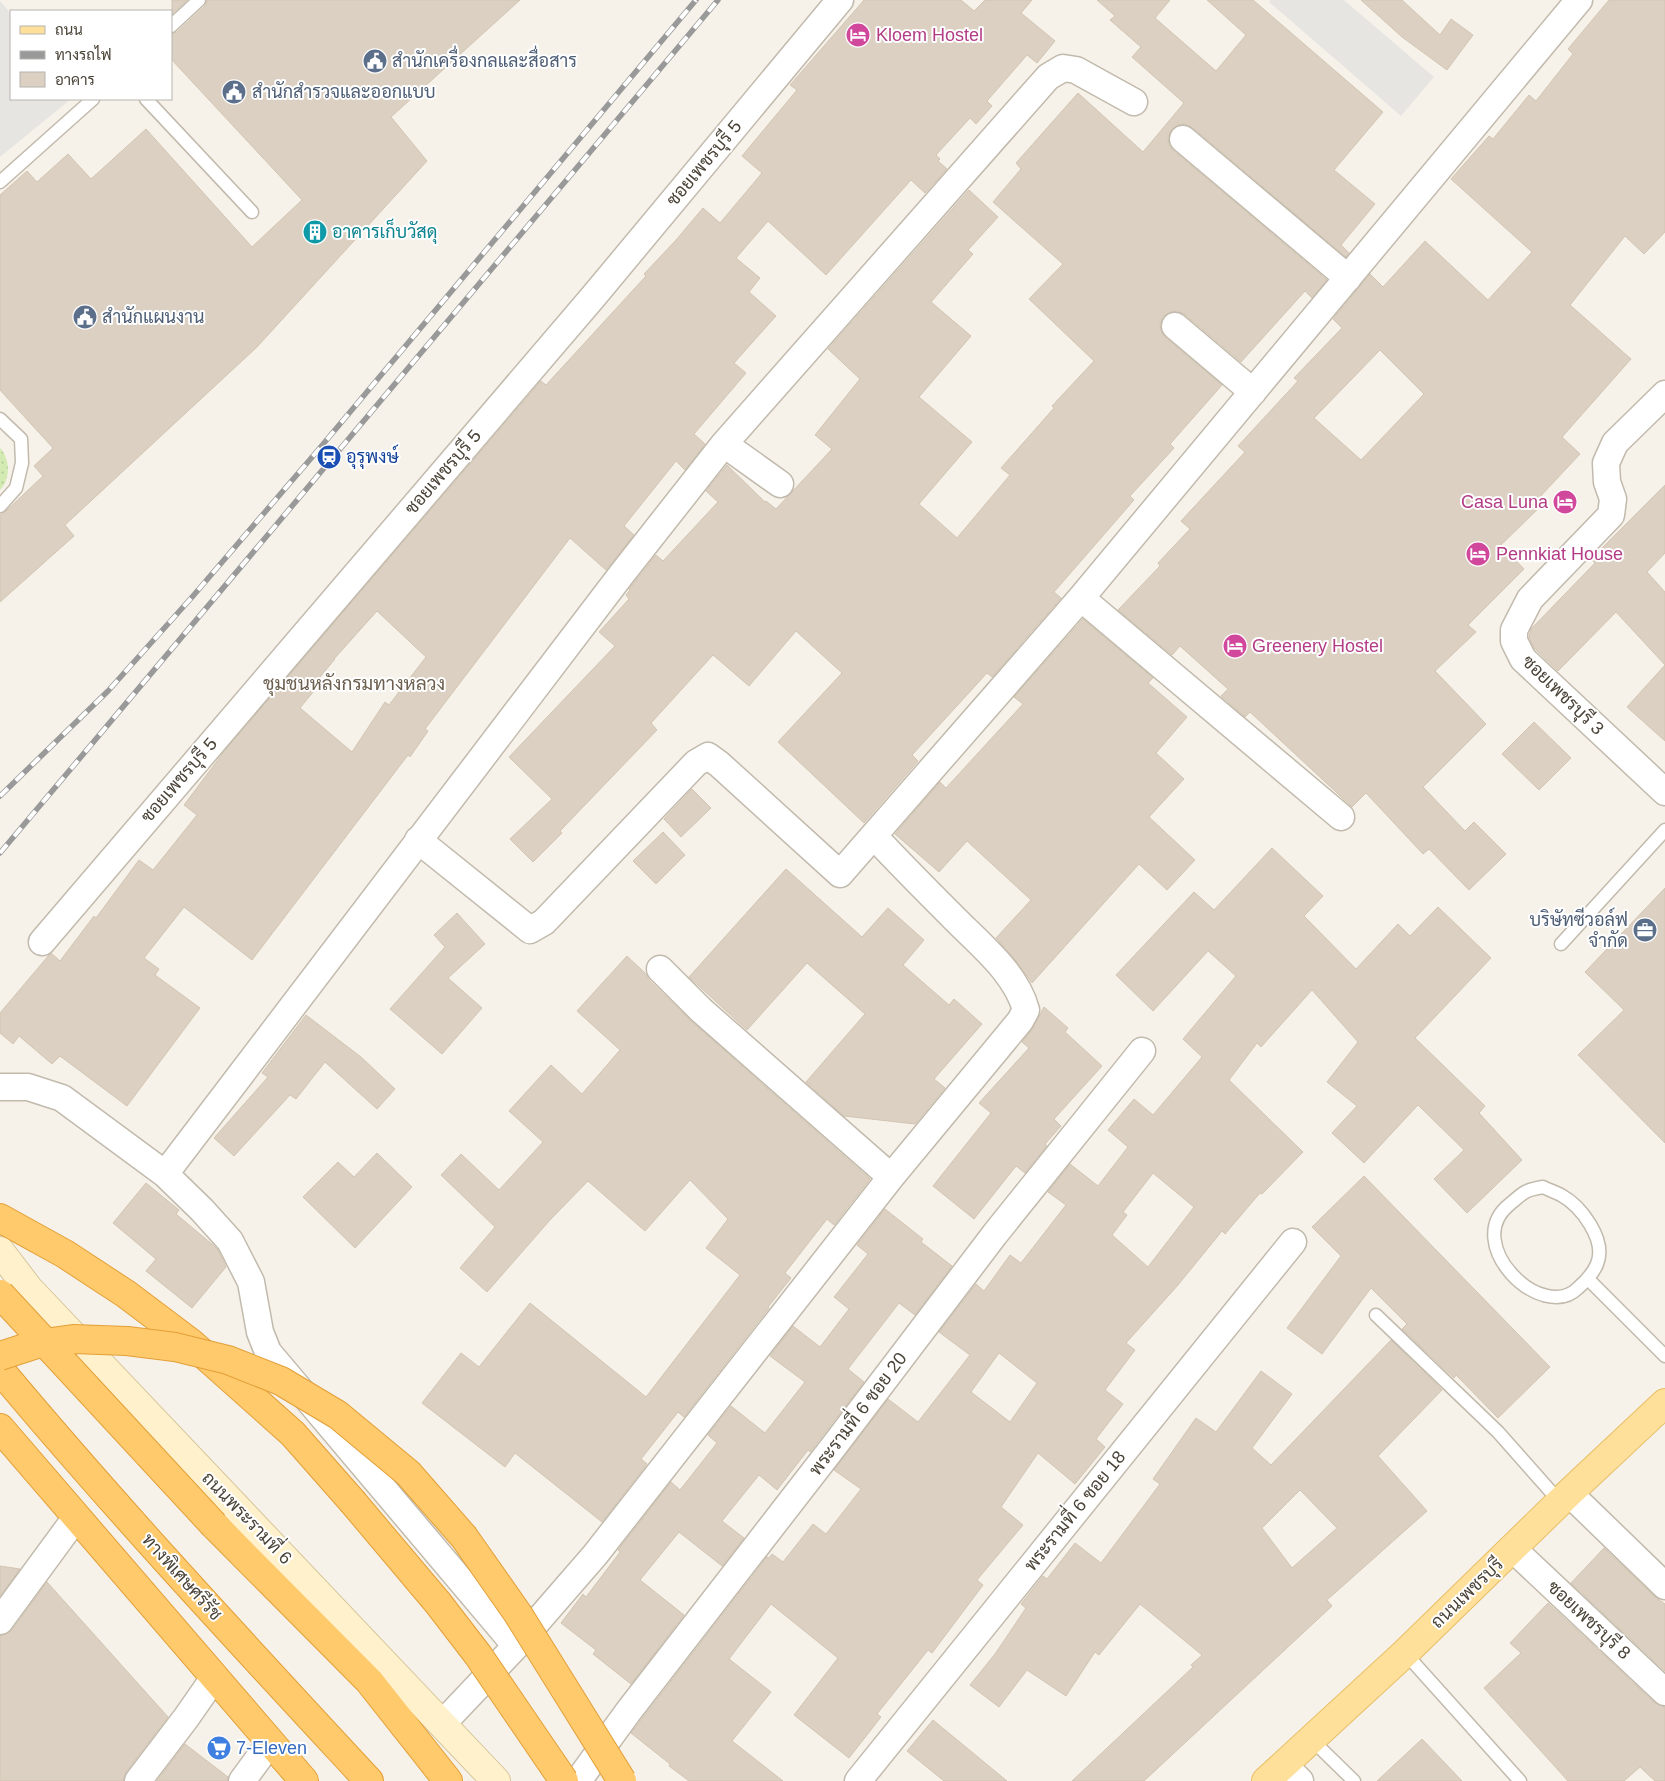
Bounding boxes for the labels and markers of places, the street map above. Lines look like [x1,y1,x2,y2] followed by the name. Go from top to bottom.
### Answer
[845,22,871,48] hotel icon: Kloem Hostel
[876,25,983,45] place label: Kloem Hostel
[392,45,577,71] place label: สำนักเครื่องกลและสื่อสาร
[362,48,388,74] public building icon: สำนักเครื่องกลและสื่อสาร
[221,79,247,105] public building icon: สำนักสำรวจและออกแบบ
[252,81,436,102] place label: สำนักสำรวจและออกแบบ
[332,218,437,244] place label: อาคารเก็บวัสดุ
[302,219,328,245] building icon: อาคารเก็บวัสดุ
[72,304,98,330] public building icon: สำนักแผนงาน
[102,306,204,327] place label: สำนักแผนงาน
[316,444,342,470] station icon: อุรุพงษ์
[346,444,399,469] place label: อุรุพงษ์
[1552,489,1578,515] hotel icon: Casa Luna
[1461,492,1549,512] place label: Casa Luna
[1465,541,1491,567] hotel icon: Pennkiat House
[1496,544,1623,564] place label: Pennkiat House
[1222,633,1248,659] hotel icon: Greenery Hostel
[1252,636,1383,656] place label: Greenery Hostel
[1529,907,1628,951] place label: บริษัทซีวอล์ฟ จำกัด
[1632,917,1658,943] office icon: บริษัทซีวอล์ฟ จำกัด
[206,1735,232,1761] supermarket icon: 7-Eleven
[236,1738,307,1758] place label: 7-Eleven

